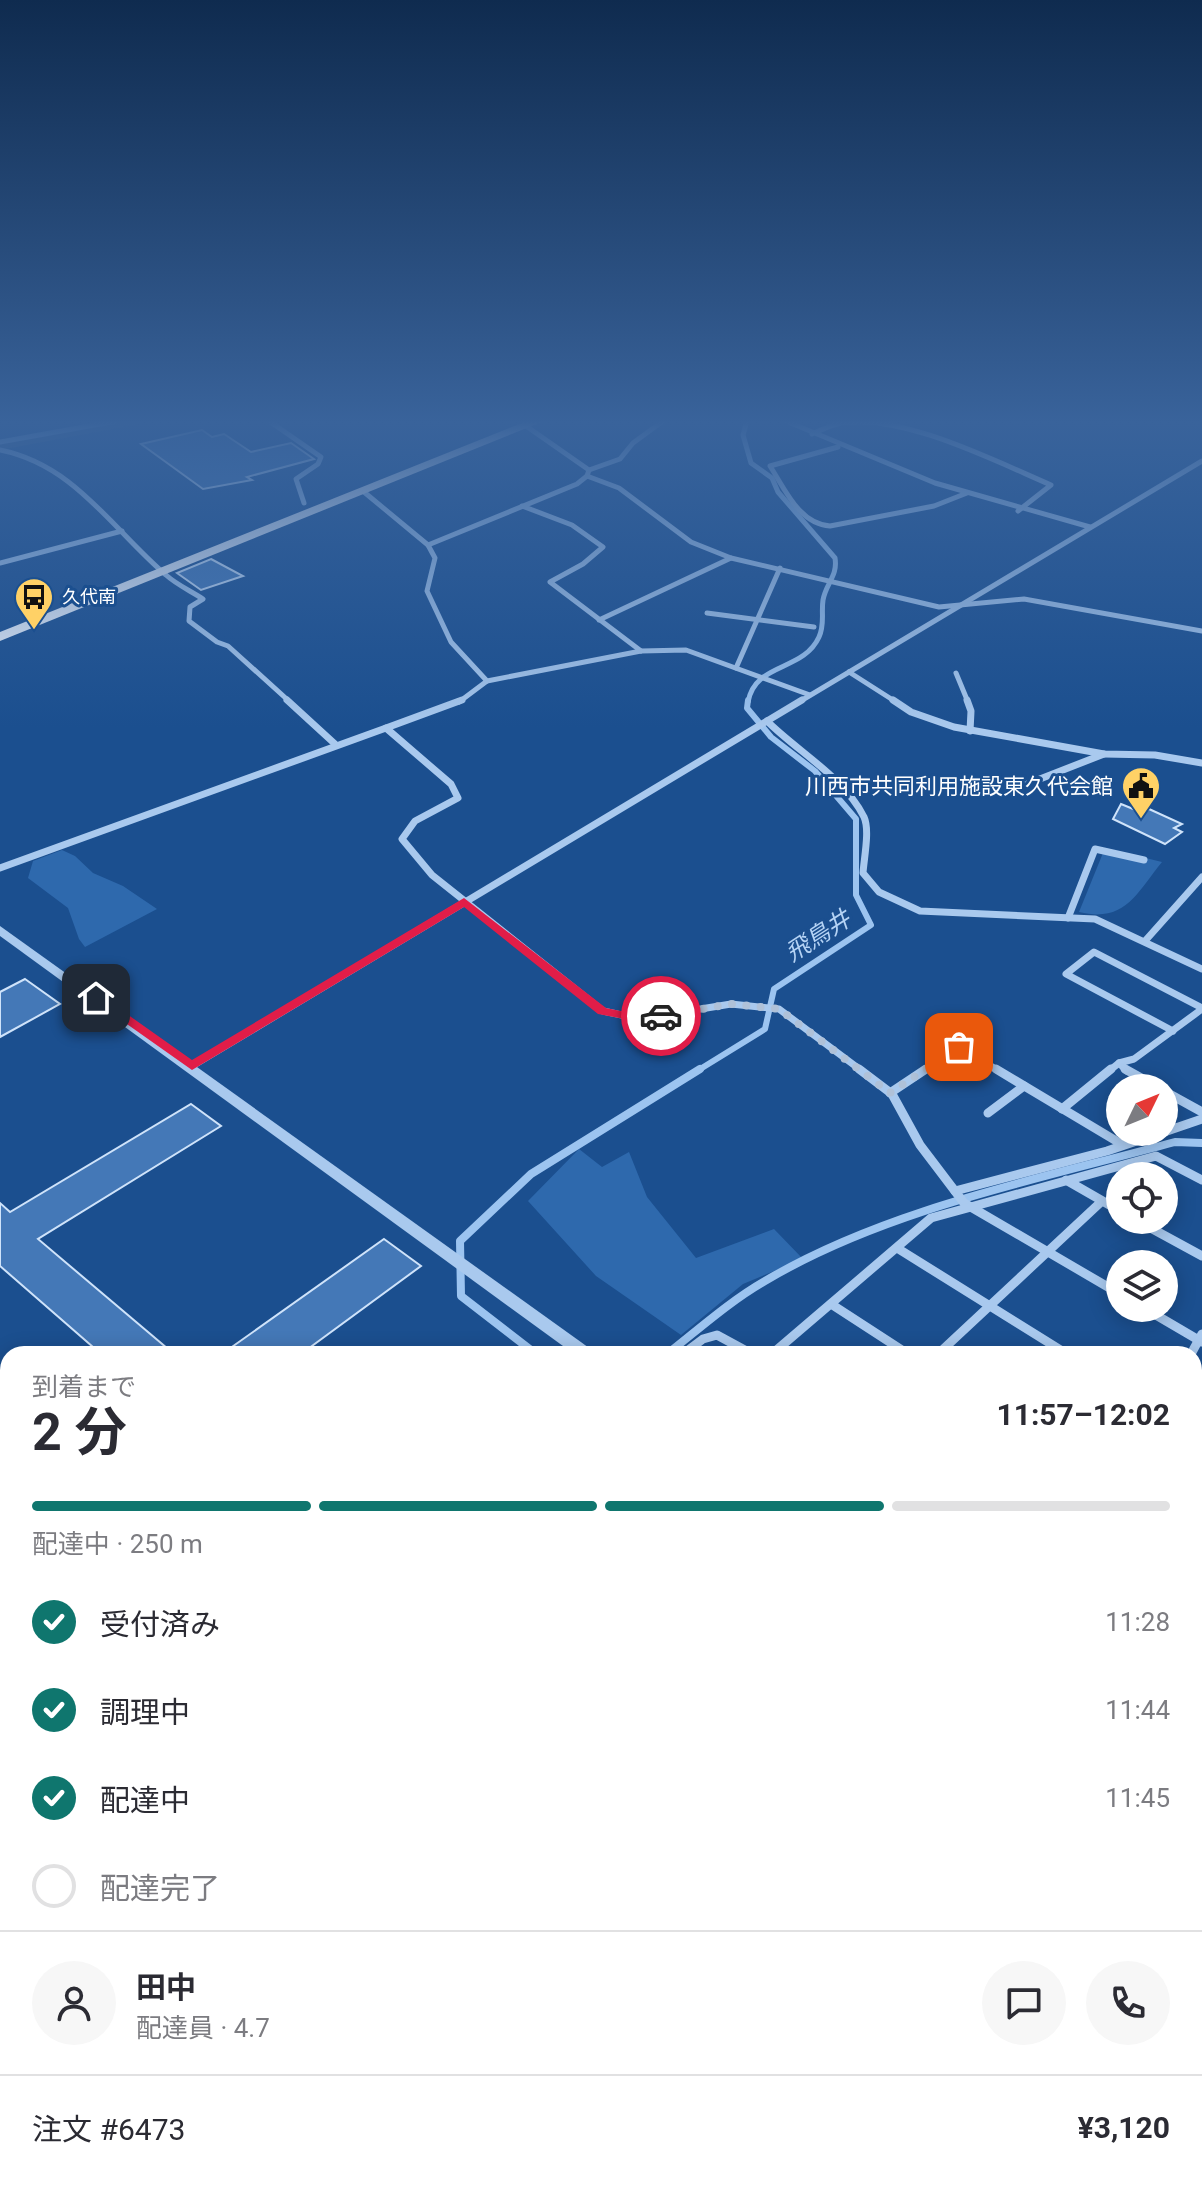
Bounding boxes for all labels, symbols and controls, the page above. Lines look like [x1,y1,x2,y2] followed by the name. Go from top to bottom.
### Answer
[13,576,55,631] bus stop icon: 久代南
[62,586,116,607] place label: 久代南
[1120,765,1162,820] public building icon: 川西市共同利用施設東久代会館
[805,774,1113,799] place label: 川西市共同利用施設東久代会館
[780,904,857,967] water label: 飛鳥井
[62,964,130,1032] pin
[74,976,118,1020] icon: home
[621,976,701,1056] courier
[639,994,683,1038] icon: car
[925,1013,993,1081] pin
[937,1025,981,1069] icon: bag
[1106,1074,1178,1146] north arrow
[1106,1074,1178,1322] map controls
[1106,1162,1178,1234] button: locate
[1106,1250,1178,1322] button: layers
[32,1372,136,1402] text: 到着まで
[996,1397,1170,1432] text: 11:57–12:02
[32,1402,127,1463] text: 2 分
[32,1529,203,1559] text: 配達中 · 250 m
[32,1600,76,1644] icon: check
[100,1607,220,1642] text: 受付済み
[1105,1607,1170,1637] text: 11:28
[32,1688,76,1732] icon: check
[100,1695,190,1730] text: 調理中
[1105,1695,1170,1725] text: 11:44
[32,1776,76,1820] icon: check
[100,1783,190,1818] text: 配達中
[1105,1783,1170,1813] text: 11:45
[100,1871,220,1906] text: 配達完了
[32,1961,116,2045] button: person
[982,1961,1066,2045] button: chat
[1086,1961,1170,2045] button: phone
[136,1970,196,2005] text: 田中
[136,2013,270,2043] text: 配達員 · 4.7
[1078,2110,1170,2145] text: ¥3,120
[32,2112,185,2147] text: 注文 #6473

